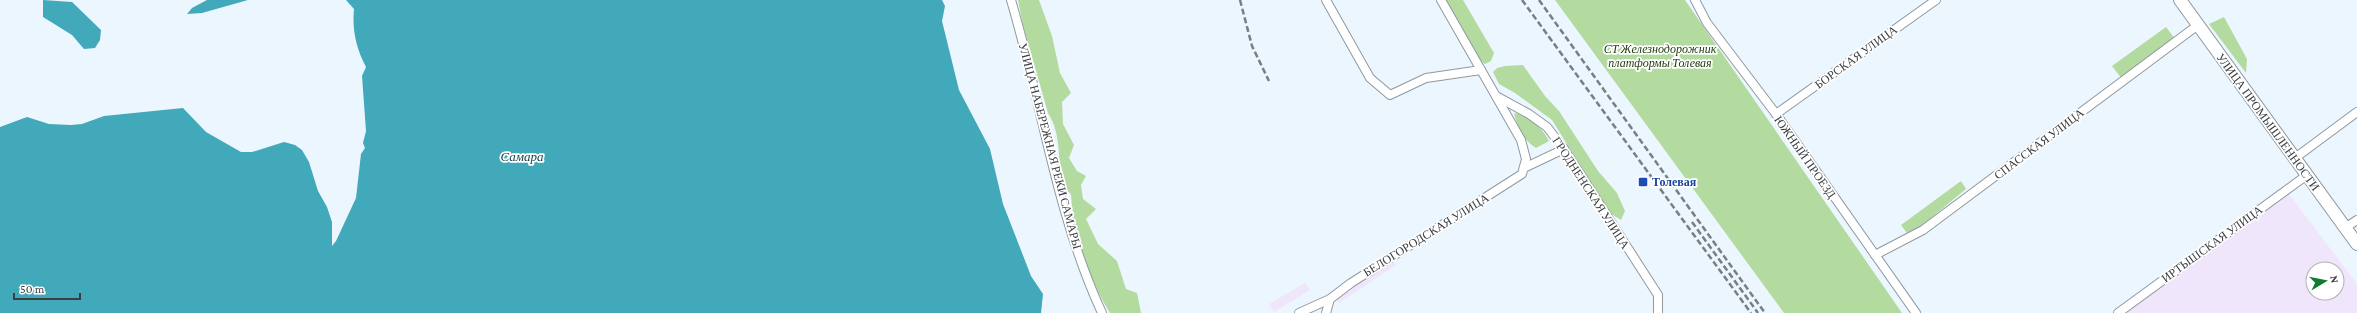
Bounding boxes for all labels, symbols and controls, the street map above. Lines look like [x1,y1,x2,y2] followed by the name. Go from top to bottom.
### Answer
[1812,22,1900,92] street label: БОРСКАЯ УЛИЦА
[1016,41,1084,251] street label: УЛИЦА НАБЕРЕЖНАЯ РЕКИ САМАРЫ
[1604,42,1717,70] park label: СТ Железнодорожник платформы Толевая
[2213,51,2323,194] street label: УЛИЦА ПРОМЫШЛЕННОСТИ
[1991,105,2087,182] street label: СПАССКАЯ УЛИЦА
[1771,113,1839,201] street label: ЮЖНЫЙ ПРОЕЗД
[1549,134,1633,252] street label: ГРОДНЕНСКАЯ УЛИЦА
[500,149,544,164] water label: Самара
[1652,175,1697,189] place label: Толевая
[1637,176,1649,188] marker: Толевая
[1361,190,1492,279] street label: БЕЛОГОРОДСКАЯ УЛИЦА
[2159,202,2266,285] street label: ИРТЫШСКАЯ УЛИЦА
[2305,261,2345,301] north arrow
[14,275,80,301] scale bar
[2328,275,2341,284] text: N
[20,282,45,296] text: 50 m

